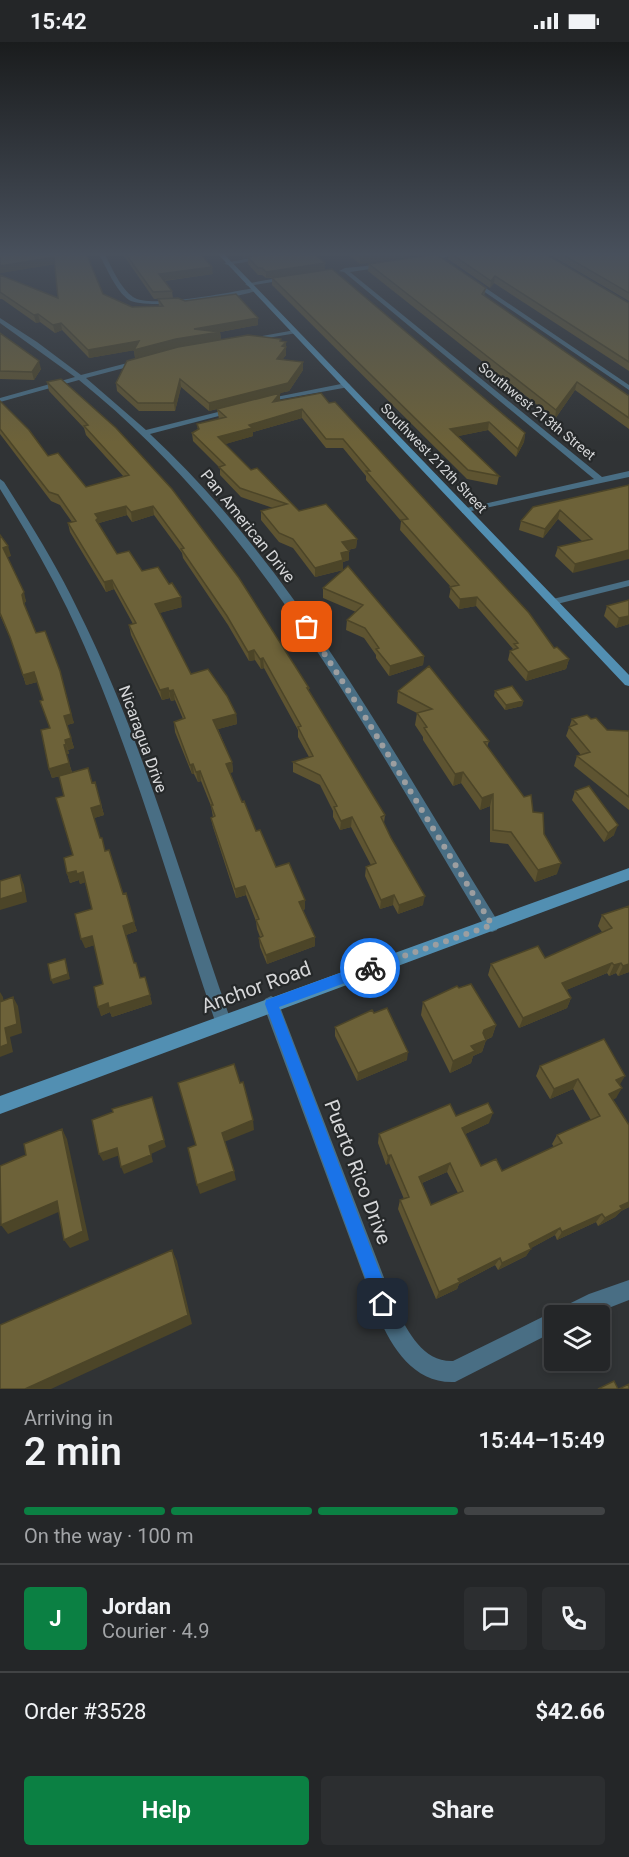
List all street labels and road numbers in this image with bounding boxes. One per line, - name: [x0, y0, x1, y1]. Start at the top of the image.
- street label: Southwest 213th Street: [475, 359, 599, 463]
- street label: Southwest 212th Street: [378, 400, 491, 516]
- street label: Pan American Drive: [197, 466, 299, 586]
- street label: Nicaragua Drive: [115, 683, 171, 795]
- street label: Anchor Road: [198, 956, 314, 1018]
- street label: Puerto Rico Drive: [319, 1096, 397, 1248]

